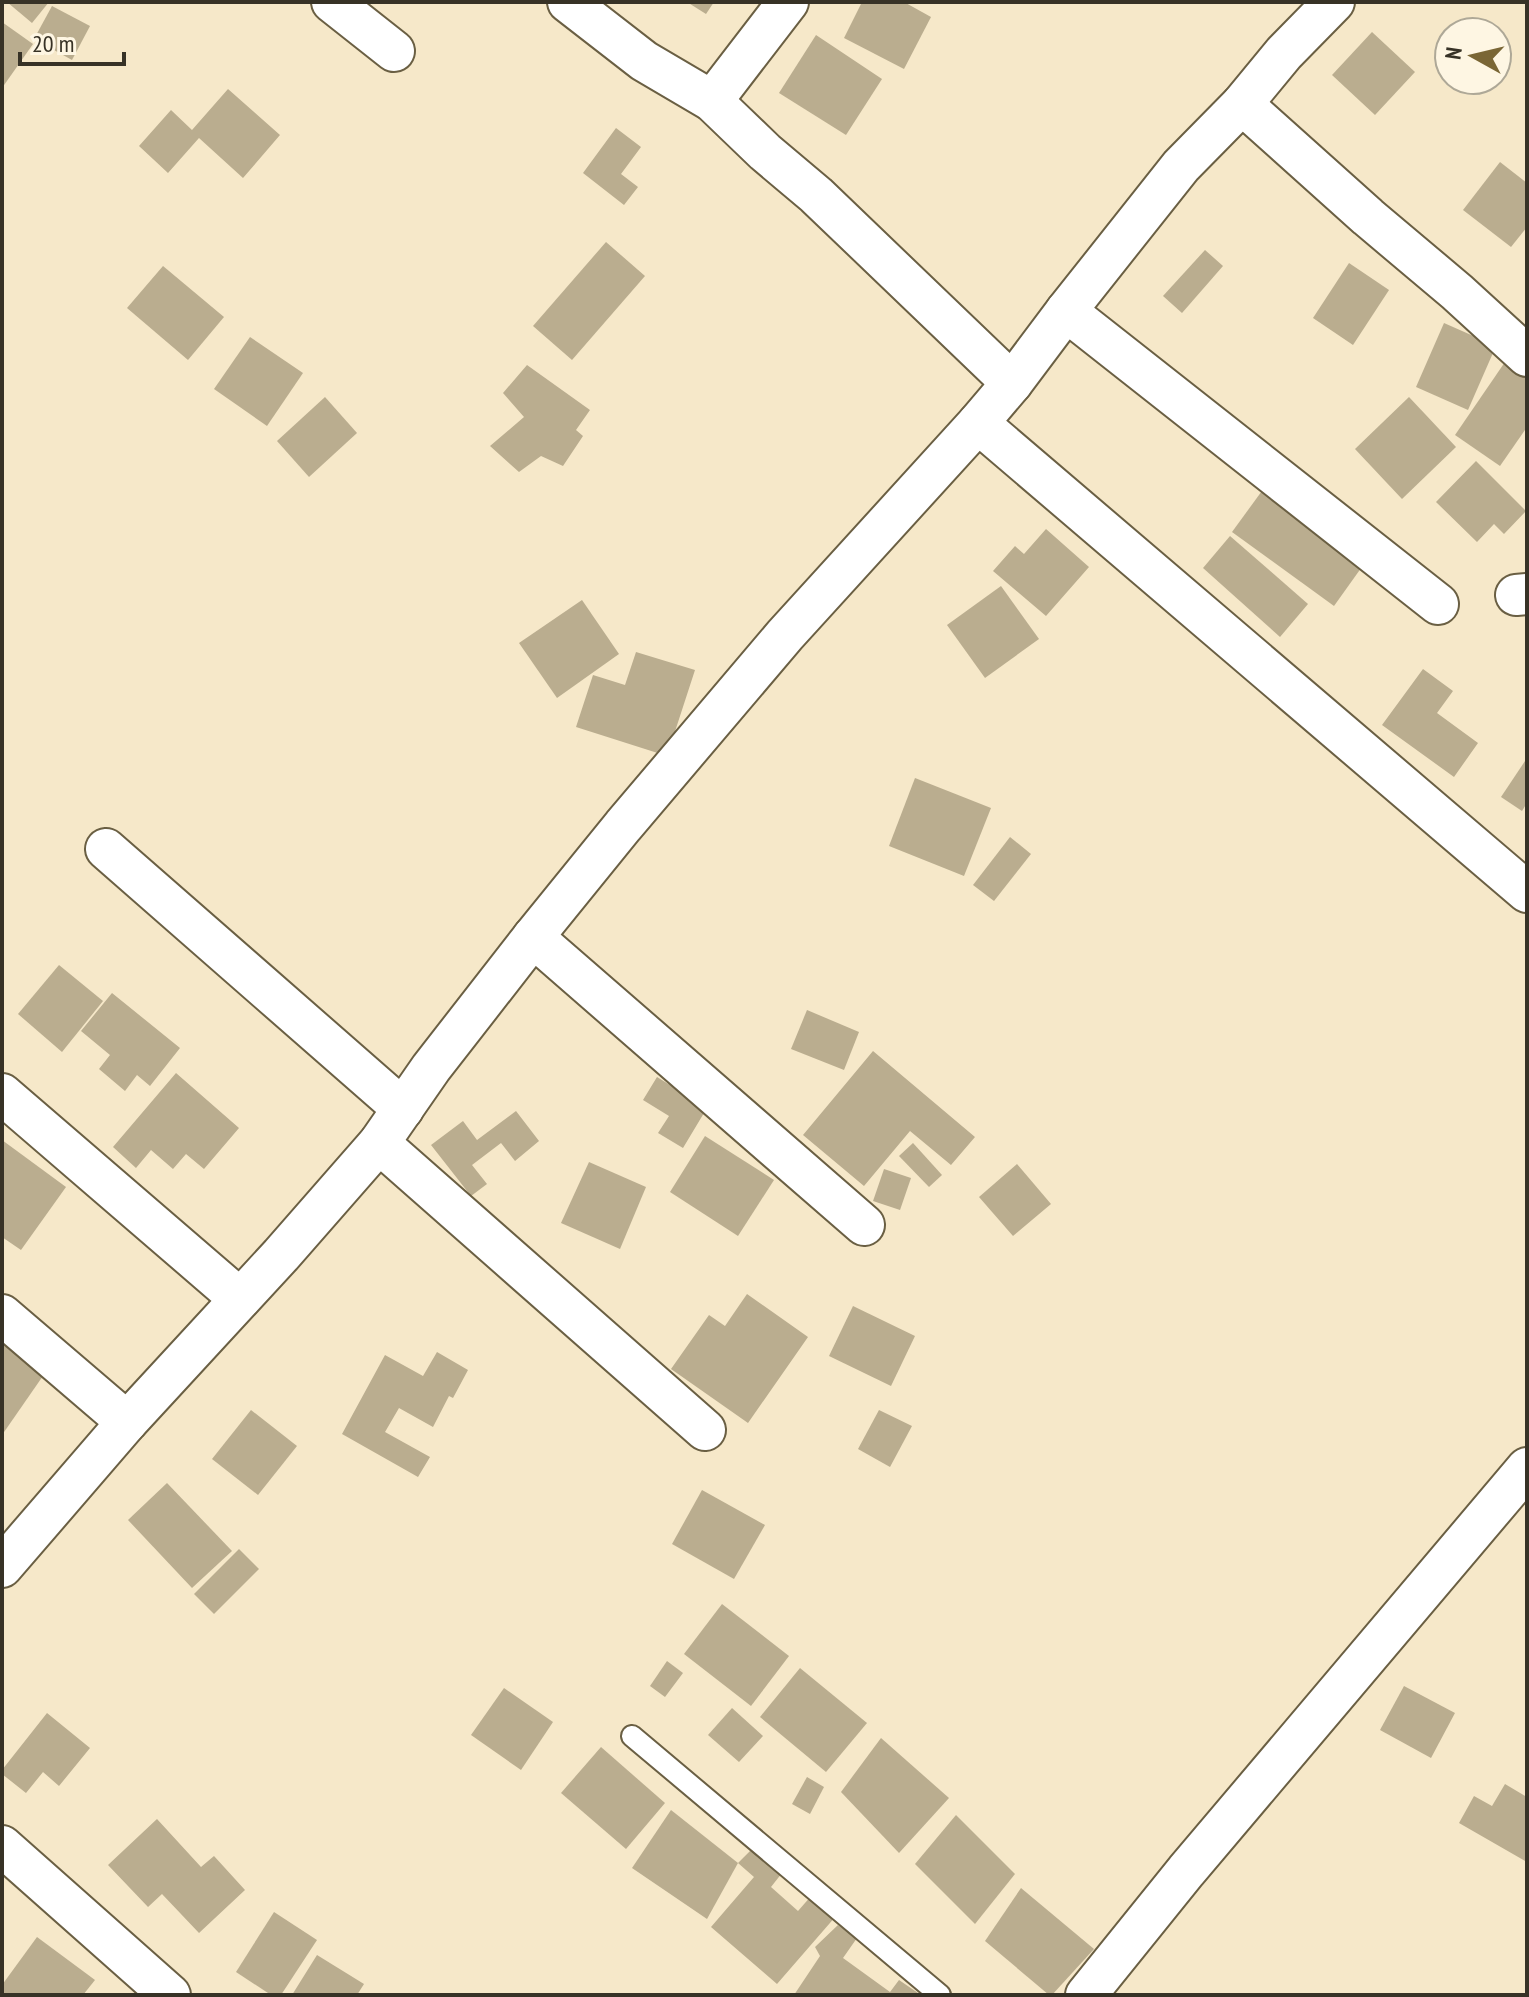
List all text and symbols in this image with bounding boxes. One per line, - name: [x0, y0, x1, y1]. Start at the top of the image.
- scale bar: [20, 16, 124, 66]
- north arrow: [1433, 16, 1513, 96]
- text: 20 m: [32, 28, 74, 59]
- text: N: [1439, 45, 1468, 61]

